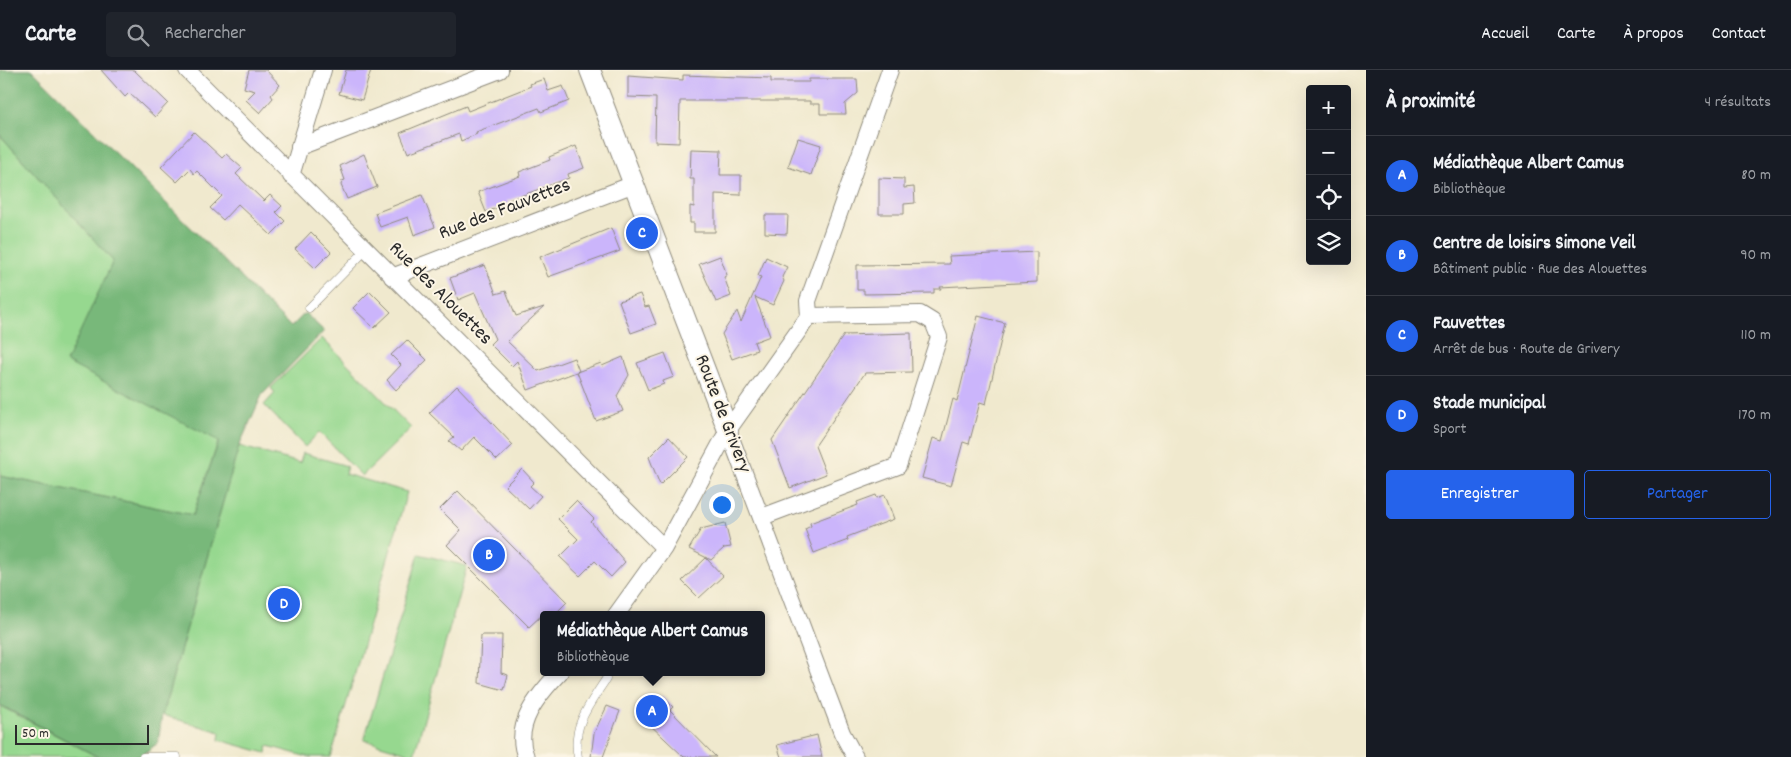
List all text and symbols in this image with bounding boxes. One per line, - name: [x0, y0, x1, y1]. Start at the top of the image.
- search box: [106, 12, 456, 57]
- text: Carte: [25, 18, 76, 52]
- icon: search: [124, 21, 152, 49]
- text: Rechercher: [164, 21, 246, 48]
- text: Accueil: [1481, 22, 1529, 47]
- text: Carte: [1557, 22, 1596, 47]
- text: À propos: [1624, 22, 1684, 47]
- text: Contact: [1712, 22, 1766, 47]
- map controls: [1306, 85, 1351, 265]
- button: +: [1306, 85, 1351, 130]
- text: À proximité: [1386, 88, 1475, 118]
- text: 4 résultats: [1704, 91, 1771, 114]
- button: −: [1306, 130, 1351, 175]
- text: Médiathèque Albert Camus: [1433, 151, 1624, 178]
- text: A: [1398, 164, 1406, 187]
- text: 80 m: [1741, 164, 1771, 187]
- street label: Rue des Fauvettes: [435, 172, 575, 248]
- button: locate: [1306, 175, 1351, 220]
- text: Bibliothèque: [1433, 178, 1505, 201]
- pin: C: [626, 214, 658, 252]
- button: layers: [1306, 220, 1351, 265]
- text: Centre de loisirs Simone Veil: [1433, 231, 1636, 258]
- street label: Rue des Alouettes: [382, 236, 498, 352]
- text: B: [1398, 244, 1406, 267]
- text: 90 m: [1740, 244, 1771, 267]
- text: Bâtiment public · Rue des Alouettes: [1433, 258, 1647, 281]
- text: Fauvettes: [1433, 311, 1505, 338]
- text: C: [1398, 324, 1406, 347]
- text: 110 m: [1741, 324, 1771, 347]
- text: Arrêt de bus · Route de Grivery: [1433, 338, 1620, 361]
- street label: Route de Grivery: [687, 351, 758, 478]
- text: Stade municipal: [1433, 391, 1546, 418]
- text: D: [1398, 404, 1406, 427]
- text: 170 m: [1738, 404, 1771, 427]
- text: Sport: [1433, 418, 1466, 441]
- button: Enregistrer: [1386, 470, 1574, 519]
- button: Partager: [1584, 470, 1771, 519]
- your location: [709, 492, 735, 518]
- pin: B: [473, 536, 505, 574]
- pin: D: [268, 585, 300, 623]
- popup: [540, 611, 765, 676]
- text: Médiathèque Albert Camus: [557, 619, 748, 646]
- text: Bibliothèque: [557, 646, 629, 669]
- pin: A: [636, 692, 668, 730]
- scale bar: [15, 722, 149, 745]
- text: 50 m: [22, 724, 49, 744]

